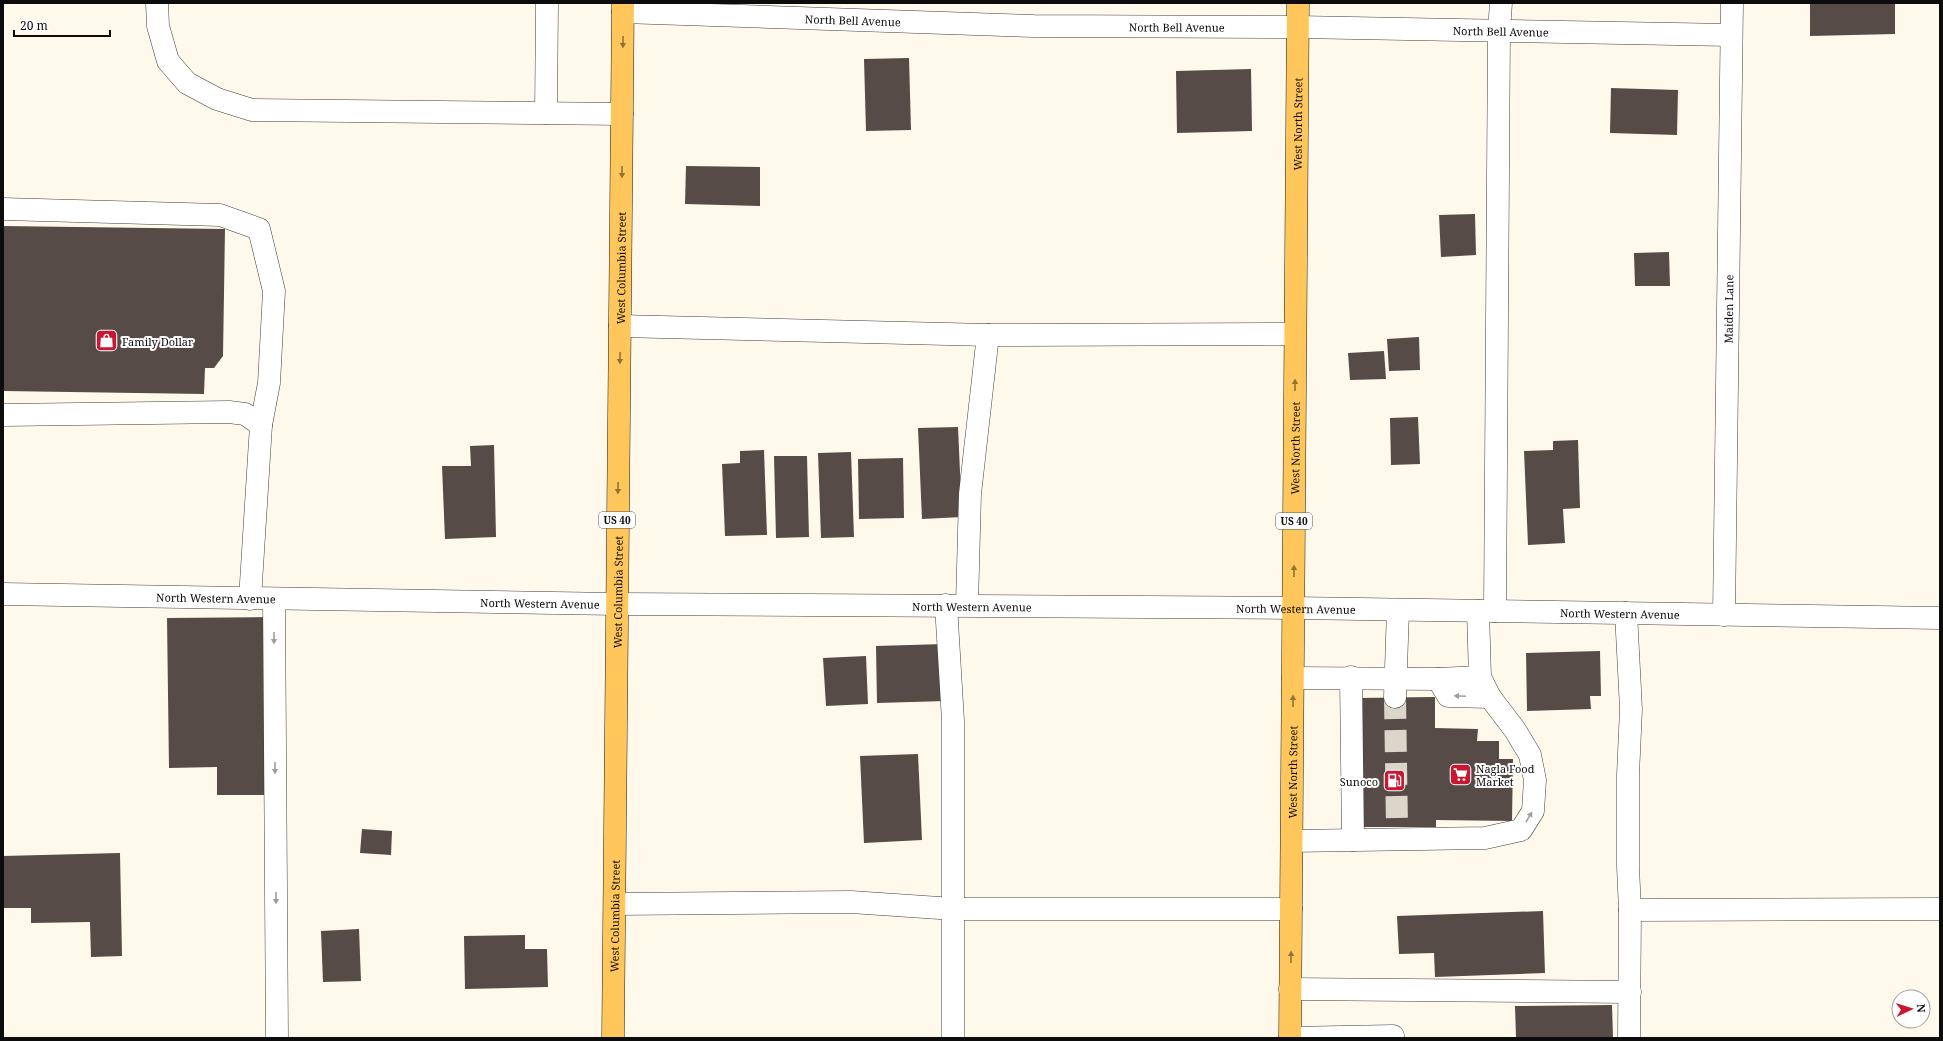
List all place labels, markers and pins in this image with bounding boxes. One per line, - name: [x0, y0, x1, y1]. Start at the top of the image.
- shop icon: Family Dollar: [93, 328, 119, 354]
- place label: Family Dollar: [122, 334, 194, 349]
- supermarket icon: Nagla Food Market: [1447, 761, 1473, 787]
- place label: Nagla Food Market: [1476, 761, 1535, 789]
- fuel station icon: Sunoco: [1381, 768, 1407, 794]
- place label: Sunoco: [1340, 774, 1378, 789]

